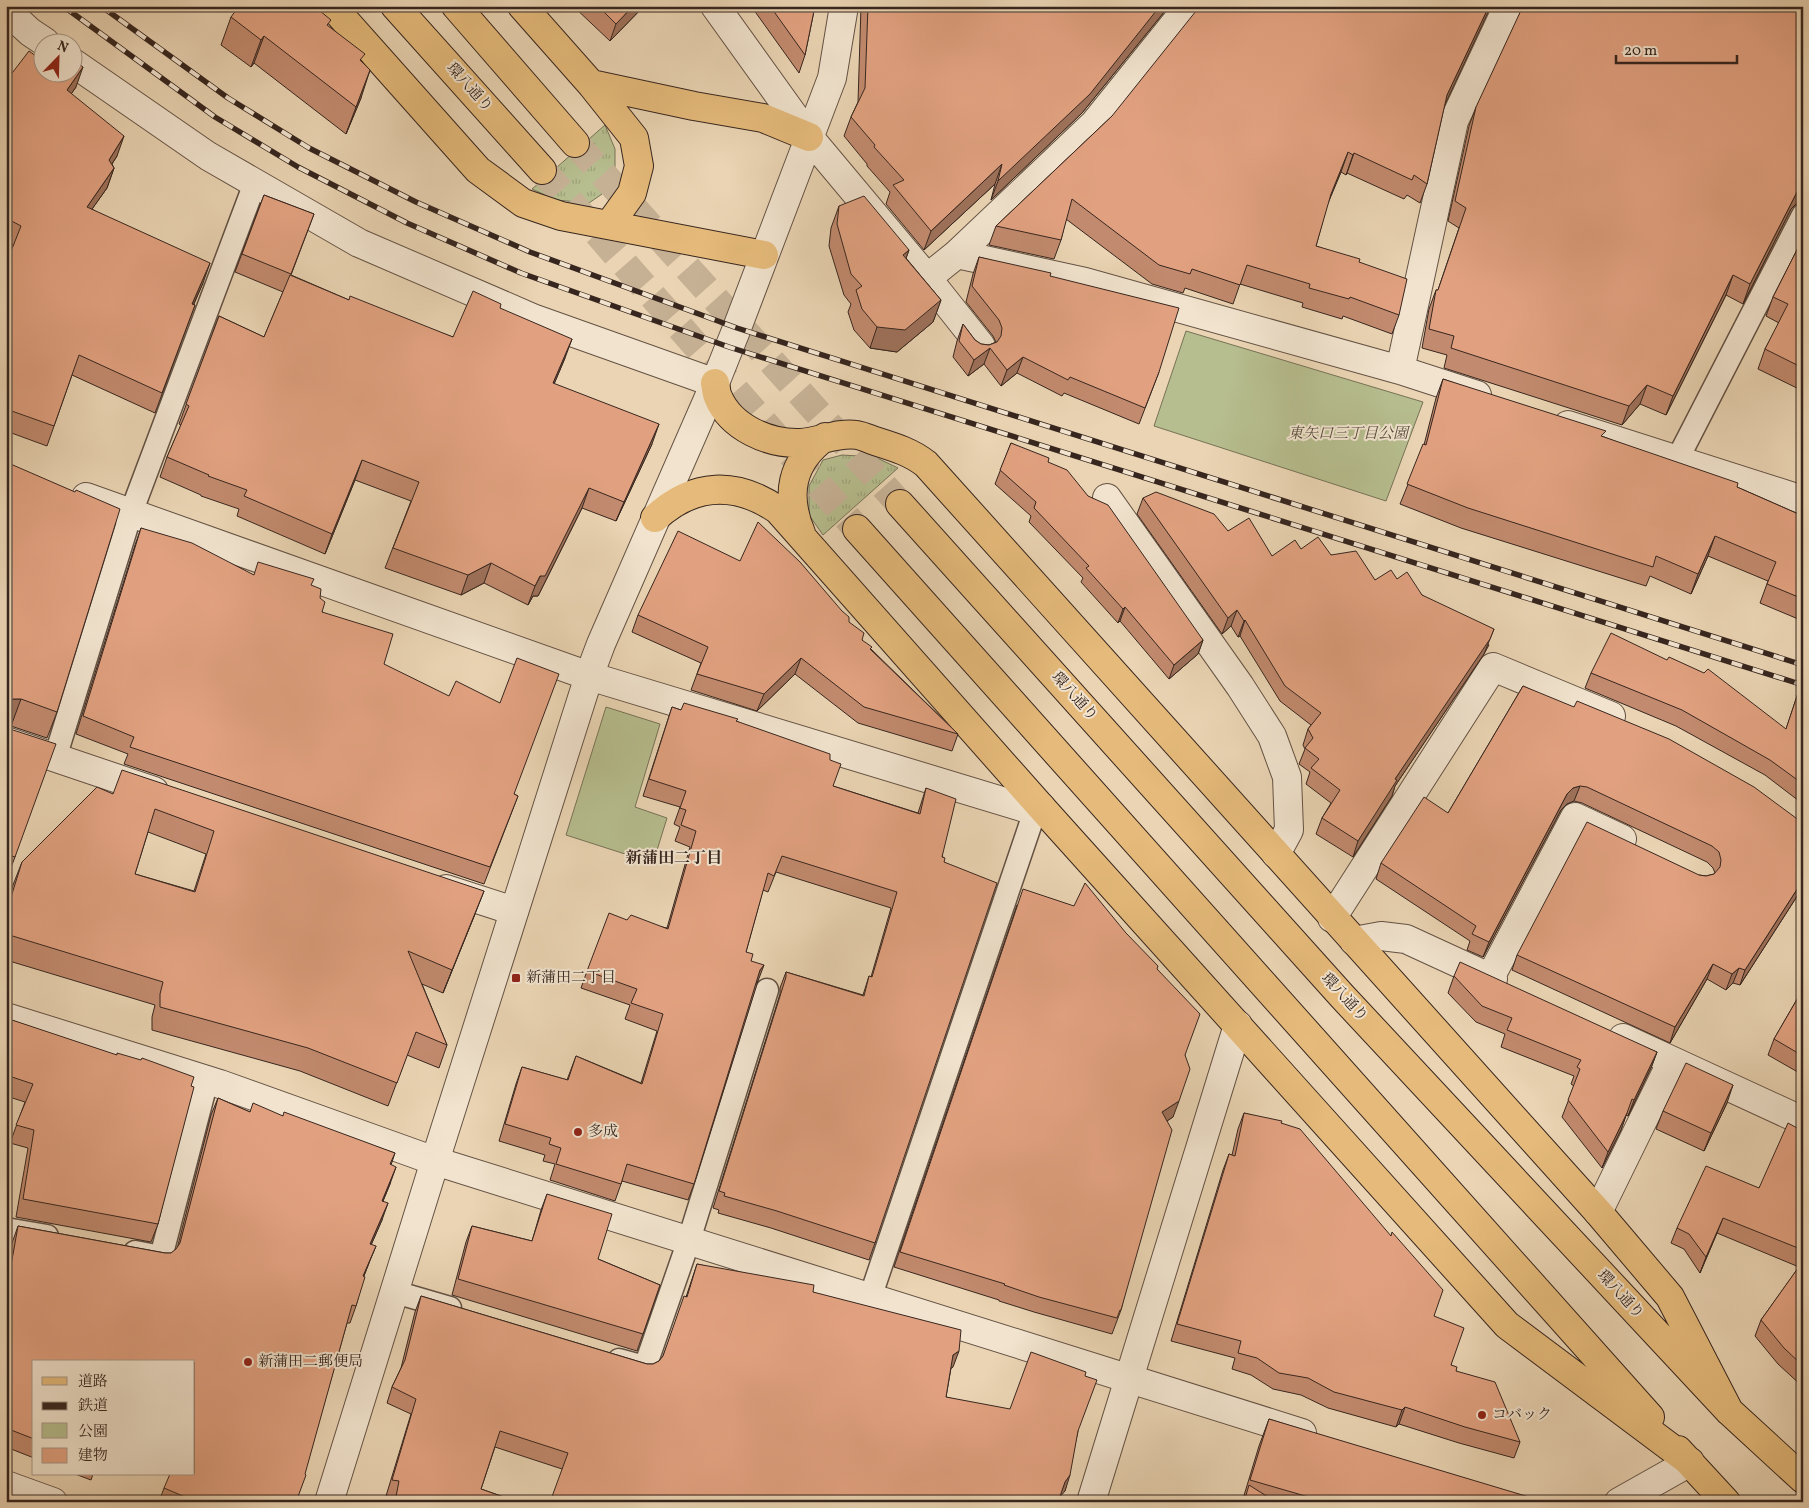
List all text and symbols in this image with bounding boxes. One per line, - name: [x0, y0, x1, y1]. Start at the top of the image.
- north arrow: [32, 32, 82, 82]
- scale bar: [1616, 32, 1738, 64]
- text: N: [54, 37, 71, 58]
- text: 20 m: [1624, 41, 1657, 62]
- street label: 環八通り: [441, 59, 497, 117]
- park label: 東矢口三丁目公園: [1288, 424, 1411, 445]
- street label: 環八通り: [1046, 668, 1102, 726]
- district label: 新蒲田二丁目: [625, 848, 722, 870]
- place label: 新蒲田二丁目: [526, 968, 616, 989]
- street label: 環八通り: [1316, 969, 1372, 1027]
- marker: 新蒲田二丁目: [510, 972, 522, 984]
- place label: 多成: [588, 1122, 618, 1143]
- marker: 多成: [572, 1126, 584, 1138]
- street label: 環八通り: [1592, 1266, 1648, 1324]
- place label: 新蒲田二郵便局: [258, 1352, 363, 1373]
- marker: 新蒲田二郵便局: [242, 1356, 254, 1368]
- legend: [32, 1360, 195, 1476]
- text: 道路: [78, 1372, 108, 1393]
- text: 鉄道: [78, 1396, 108, 1417]
- place label: コバック: [1492, 1405, 1552, 1426]
- marker: コバック: [1476, 1409, 1488, 1421]
- text: 公園: [78, 1422, 108, 1443]
- text: 建物: [78, 1446, 108, 1467]

